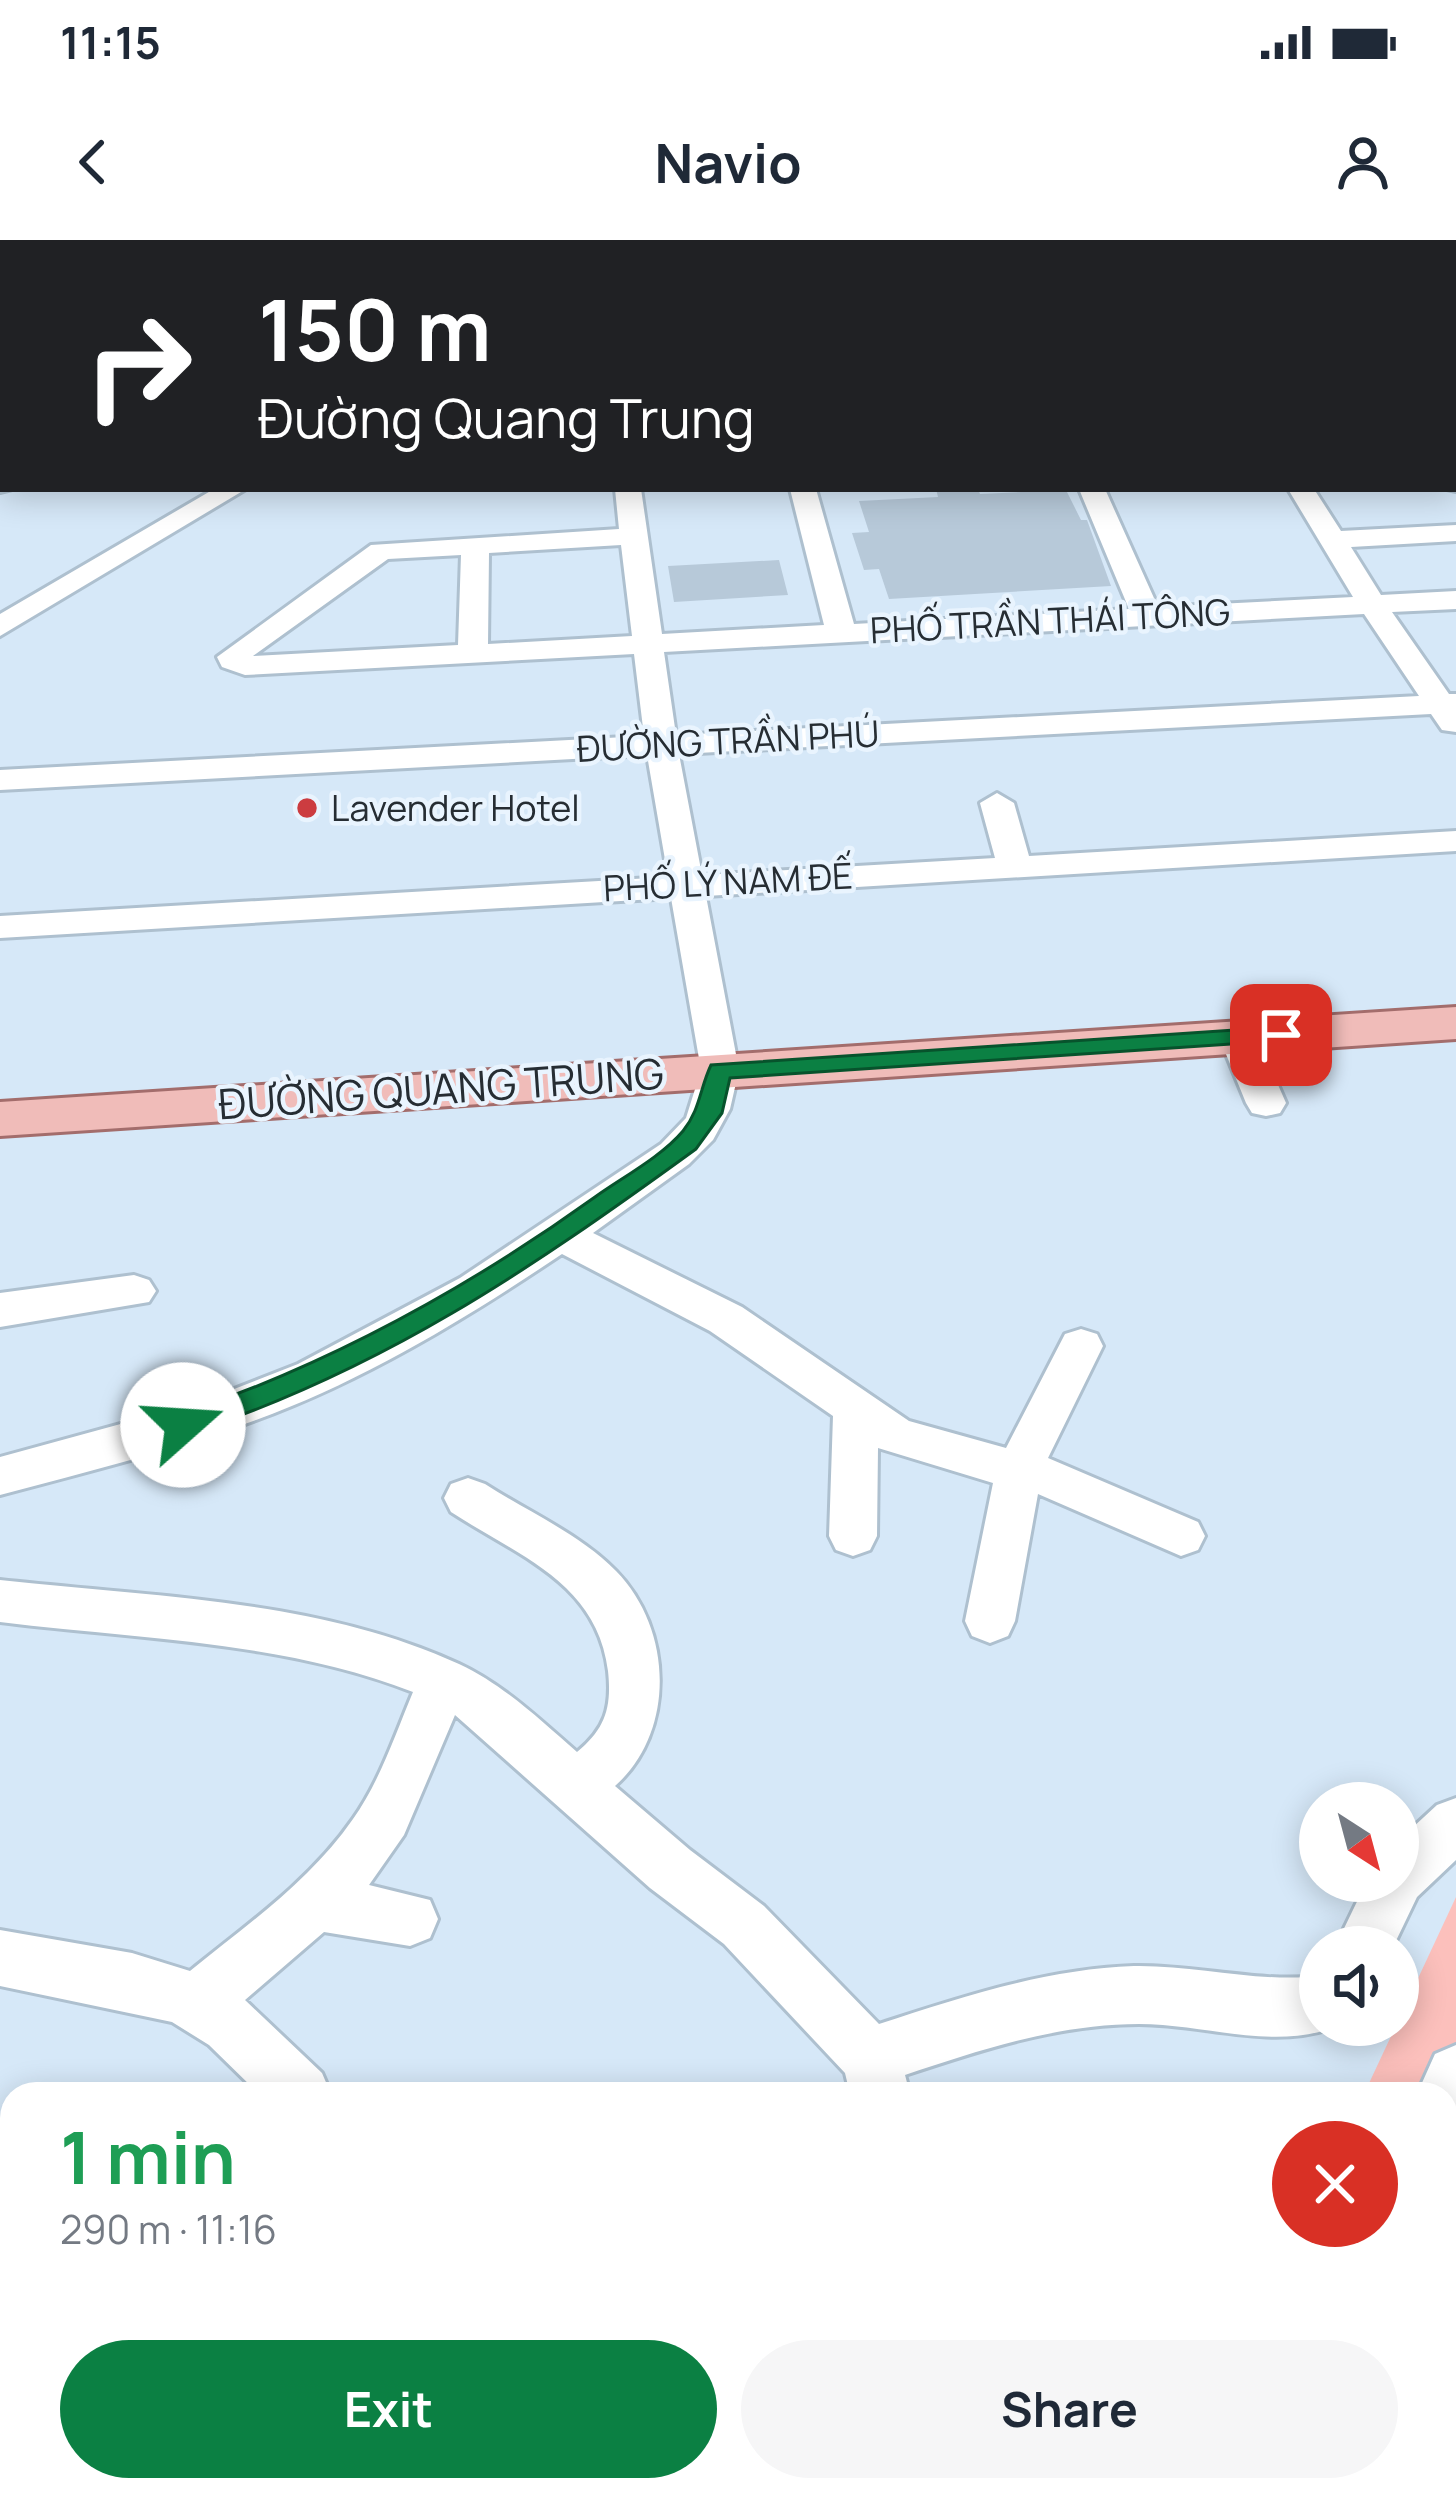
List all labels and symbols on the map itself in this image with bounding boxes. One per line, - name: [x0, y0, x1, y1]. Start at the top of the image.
- street label: PHỐ TRẦN THÁI TÔNG: [869, 586, 1231, 654]
- street label: ĐƯỜNG TRẦN PHÚ: [575, 707, 881, 773]
- place label: Lavender Hotel: [331, 783, 580, 832]
- marker: Lavender Hotel: [294, 795, 320, 821]
- street label: PHỐ LÝ NAM ĐẾ: [602, 850, 854, 912]
- pin: [1230, 984, 1332, 1086]
- street label: ĐƯỜNG QUANG TRUNG: [216, 1044, 665, 1132]
- position arrow: [120, 1362, 246, 1488]
- north arrow: [1299, 1782, 1419, 1902]

